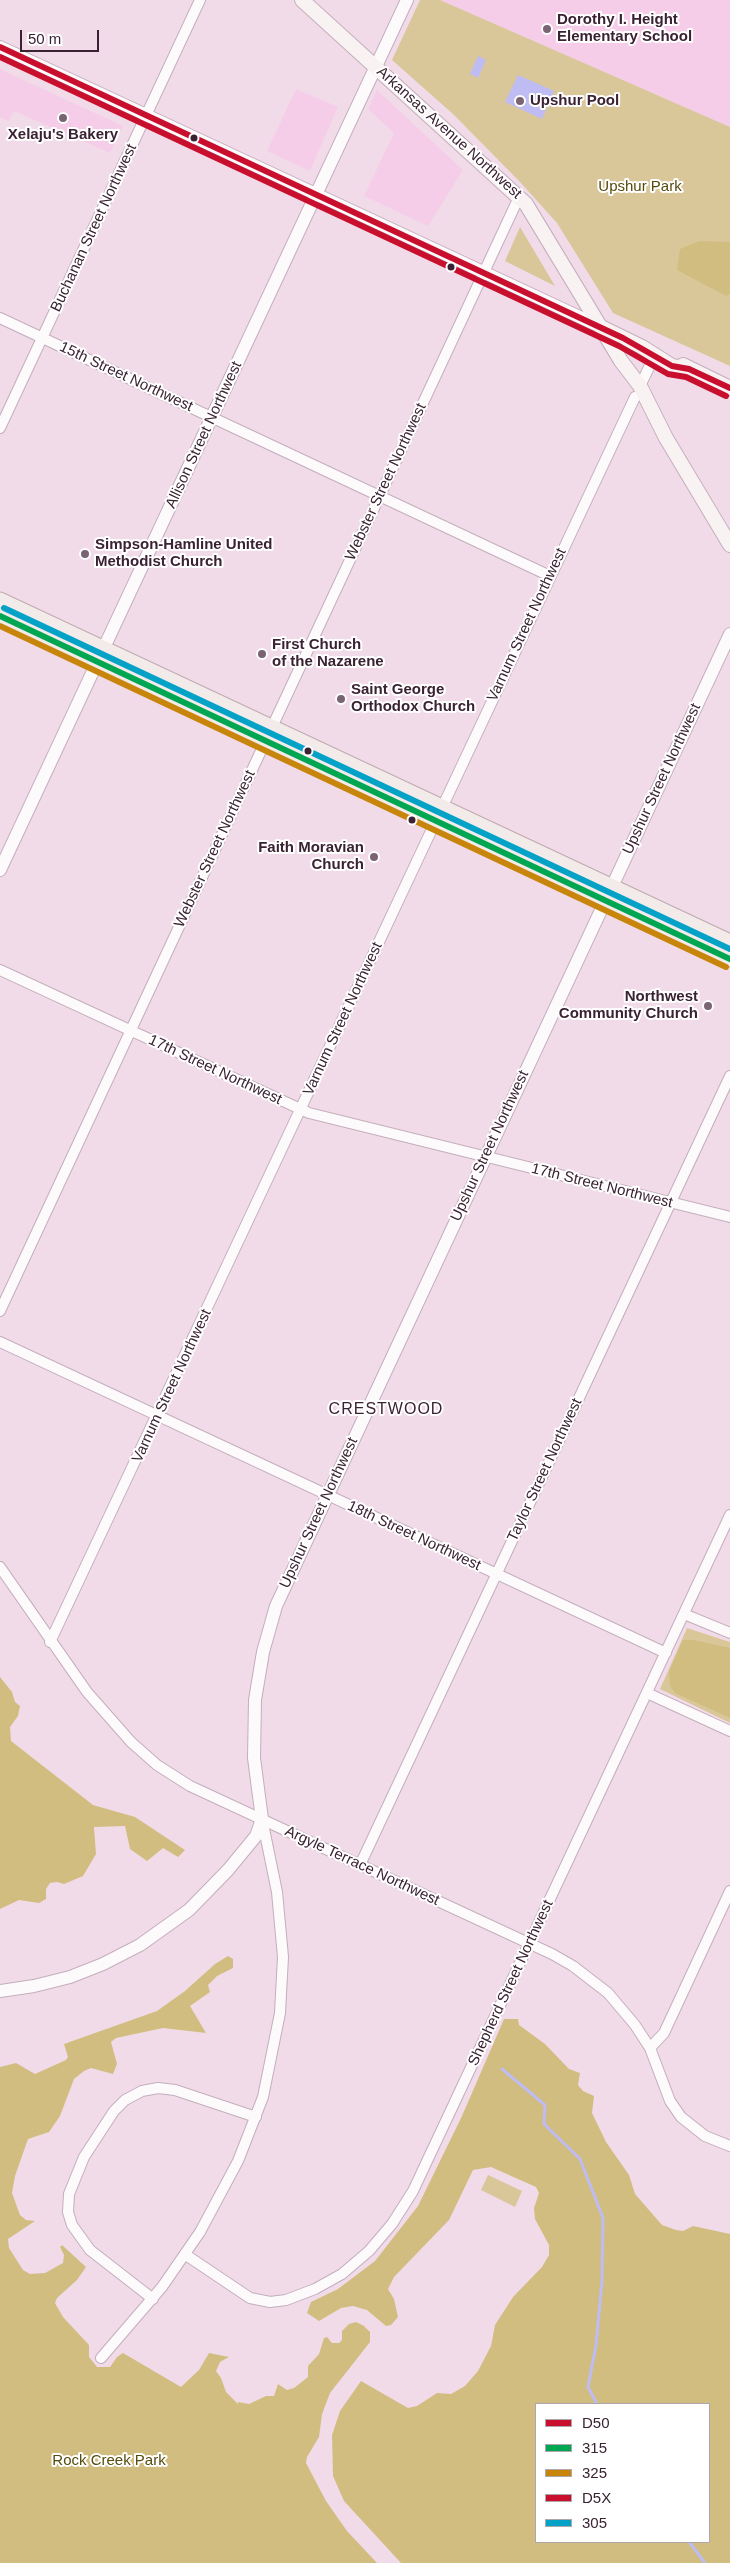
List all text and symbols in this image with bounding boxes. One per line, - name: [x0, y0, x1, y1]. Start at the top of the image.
- place label: Dorothy I. Height Elementary School: [557, 11, 692, 46]
- scale bar: [22, 20, 101, 52]
- marker: Dorothy I. Height Elementary School: [541, 23, 553, 35]
- text: 50 m: [28, 30, 61, 47]
- street label: Arkansas Avenue Northwest: [373, 63, 525, 203]
- place label: Upshur Pool: [530, 92, 619, 110]
- marker: Upshur Pool: [514, 95, 526, 107]
- marker: Xelaju's Bakery: [57, 112, 69, 124]
- place label: Xelaju's Bakery: [8, 126, 118, 144]
- unlabelled marker: [189, 133, 199, 143]
- street label: Buchanan Street Northwest: [47, 141, 141, 315]
- park label: Upshur Park: [598, 178, 682, 196]
- unlabelled marker: [446, 262, 456, 272]
- street label: 15th Street Northwest: [56, 338, 196, 416]
- street label: Allison Street Northwest: [162, 359, 246, 511]
- street label: Webster Street Northwest: [342, 401, 430, 563]
- place label: Simpson-Hamline United Methodist Church: [95, 536, 273, 571]
- street label: Varnum Street Northwest: [483, 545, 571, 705]
- marker: Simpson-Hamline United Methodist Church: [79, 548, 91, 560]
- place label: First Church of the Nazarene: [272, 636, 384, 671]
- marker: First Church of the Nazarene: [256, 648, 268, 660]
- place label: Saint George Orthodox Church: [351, 681, 475, 716]
- marker: Saint George Orthodox Church: [335, 693, 347, 705]
- street label: Upshur Street Northwest: [619, 701, 705, 857]
- unlabelled marker: [303, 746, 313, 756]
- street label: Webster Street Northwest: [171, 768, 259, 930]
- unlabelled marker: [407, 815, 417, 825]
- place label: Faith Moravian Church: [258, 839, 364, 874]
- marker: Faith Moravian Church: [368, 851, 380, 863]
- street label: Varnum Street Northwest: [299, 939, 387, 1099]
- place label: Northwest Community Church: [559, 988, 698, 1023]
- marker: Northwest Community Church: [702, 1000, 714, 1012]
- street label: 17th Street Northwest: [145, 1031, 285, 1109]
- street label: Upshur Street Northwest: [447, 1068, 533, 1224]
- street label: 17th Street Northwest: [529, 1160, 675, 1212]
- street label: Varnum Street Northwest: [128, 1306, 216, 1466]
- street label: Taylor Street Northwest: [504, 1396, 586, 1544]
- district label: CRESTWOOD: [327, 1400, 445, 1420]
- street label: Upshur Street Northwest: [276, 1435, 362, 1591]
- street label: 18th Street Northwest: [344, 1497, 484, 1575]
- street label: Argyle Terrace Northwest: [282, 1822, 442, 1910]
- street label: Shepherd Street Northwest: [465, 1897, 557, 2069]
- legend: [535, 2403, 710, 2543]
- text: D50: [582, 2414, 610, 2431]
- text: 315: [582, 2439, 607, 2456]
- park label: Rock Creek Park: [52, 2452, 166, 2470]
- text: 325: [582, 2464, 607, 2481]
- text: D5X: [582, 2489, 611, 2506]
- text: 305: [582, 2514, 607, 2531]

